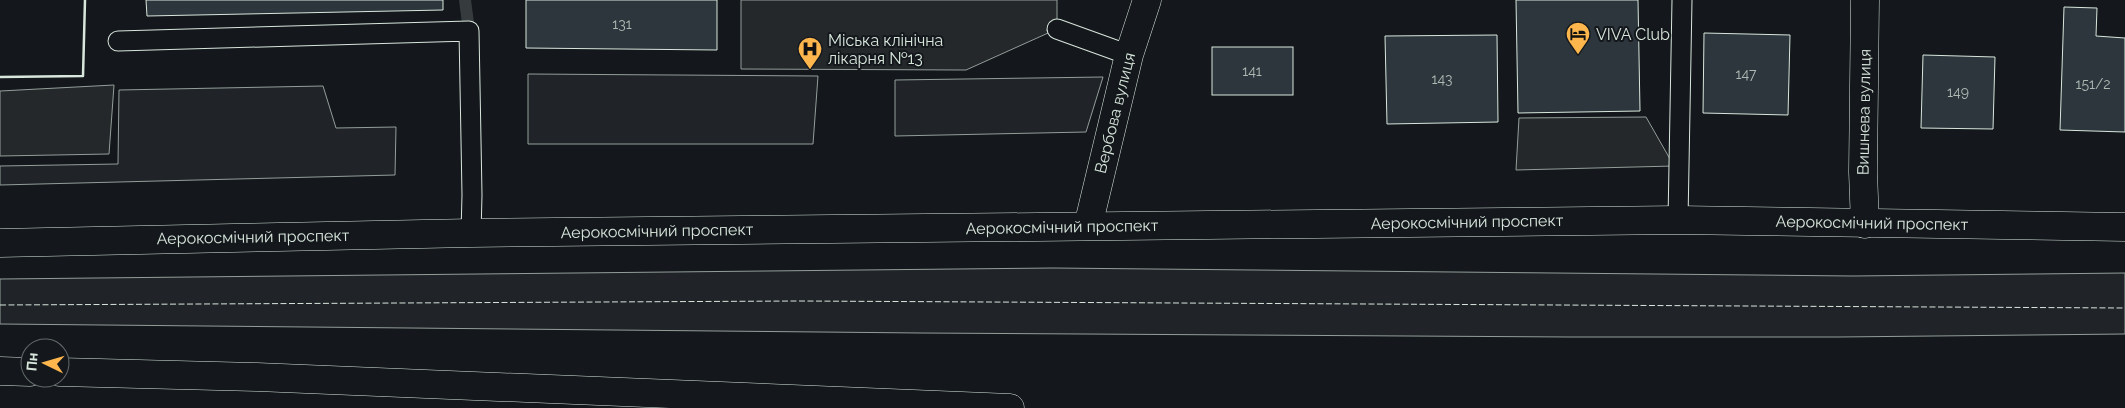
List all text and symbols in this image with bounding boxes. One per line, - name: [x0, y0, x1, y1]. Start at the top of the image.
- house number: 131: [612, 16, 632, 32]
- hotel icon: VIVA Club: [1565, 21, 1591, 55]
- place label: VIVA Club: [1596, 25, 1670, 44]
- place label: Міська клінічна лікарня №13: [828, 31, 943, 68]
- hospital icon: Міська клінічна лікарня №13: [797, 36, 823, 70]
- street label: Вишнева вулиця: [1853, 49, 1875, 175]
- street label: Вербова вулиця: [1091, 51, 1139, 175]
- house number: 141: [1242, 63, 1262, 79]
- house number: 147: [1735, 66, 1757, 82]
- house number: 143: [1431, 71, 1453, 87]
- house number: 151/2: [2075, 76, 2111, 92]
- house number: 149: [1947, 84, 1969, 100]
- street label: Аерокосмічний проспект: [1371, 211, 1564, 233]
- street label: Аерокосмічний проспект: [1776, 212, 1969, 234]
- street label: Аерокосмічний проспект: [966, 216, 1159, 238]
- street label: Аерокосмічний проспект: [561, 220, 754, 242]
- street label: Аерокосмічний проспект: [157, 226, 350, 248]
- north arrow: [20, 338, 70, 388]
- text: Пн: [23, 352, 41, 372]

